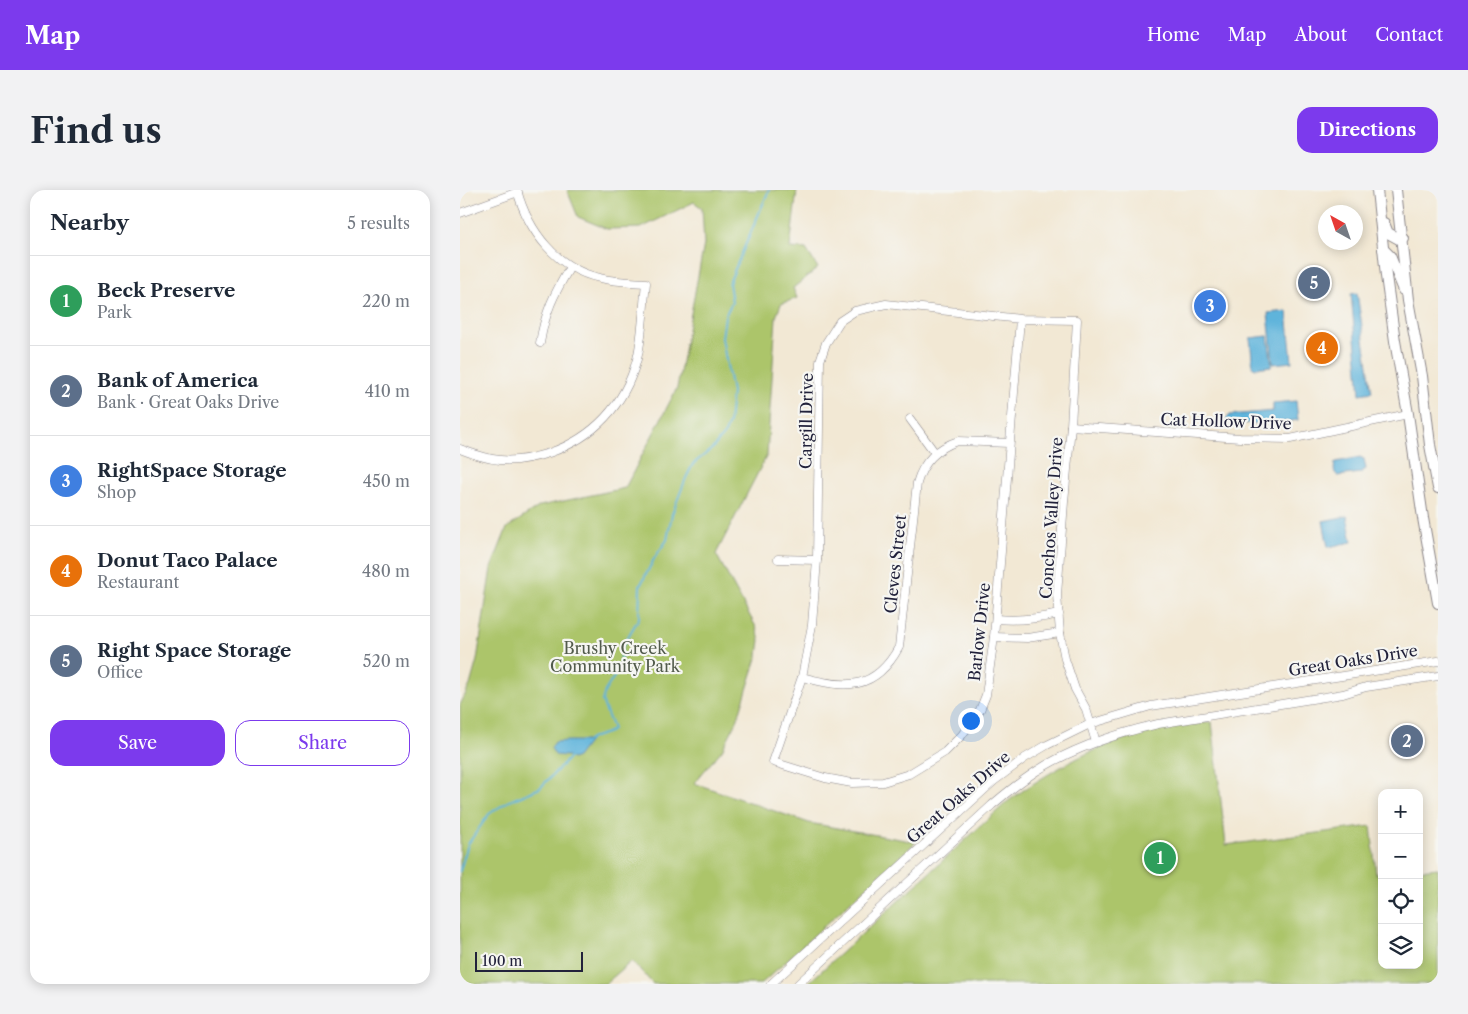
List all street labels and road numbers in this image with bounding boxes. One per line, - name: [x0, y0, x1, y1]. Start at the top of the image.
- street label: Cargill Drive: [795, 373, 817, 469]
- street label: Cat Hollow Drive: [1160, 409, 1292, 433]
- street label: Conchos Valley Drive: [1035, 437, 1067, 599]
- street label: Cleves Street: [880, 513, 910, 615]
- street label: Barlow Drive: [964, 582, 994, 682]
- street label: Great Oaks Drive: [1287, 640, 1419, 680]
- street label: Great Oaks Drive: [902, 747, 1014, 847]

